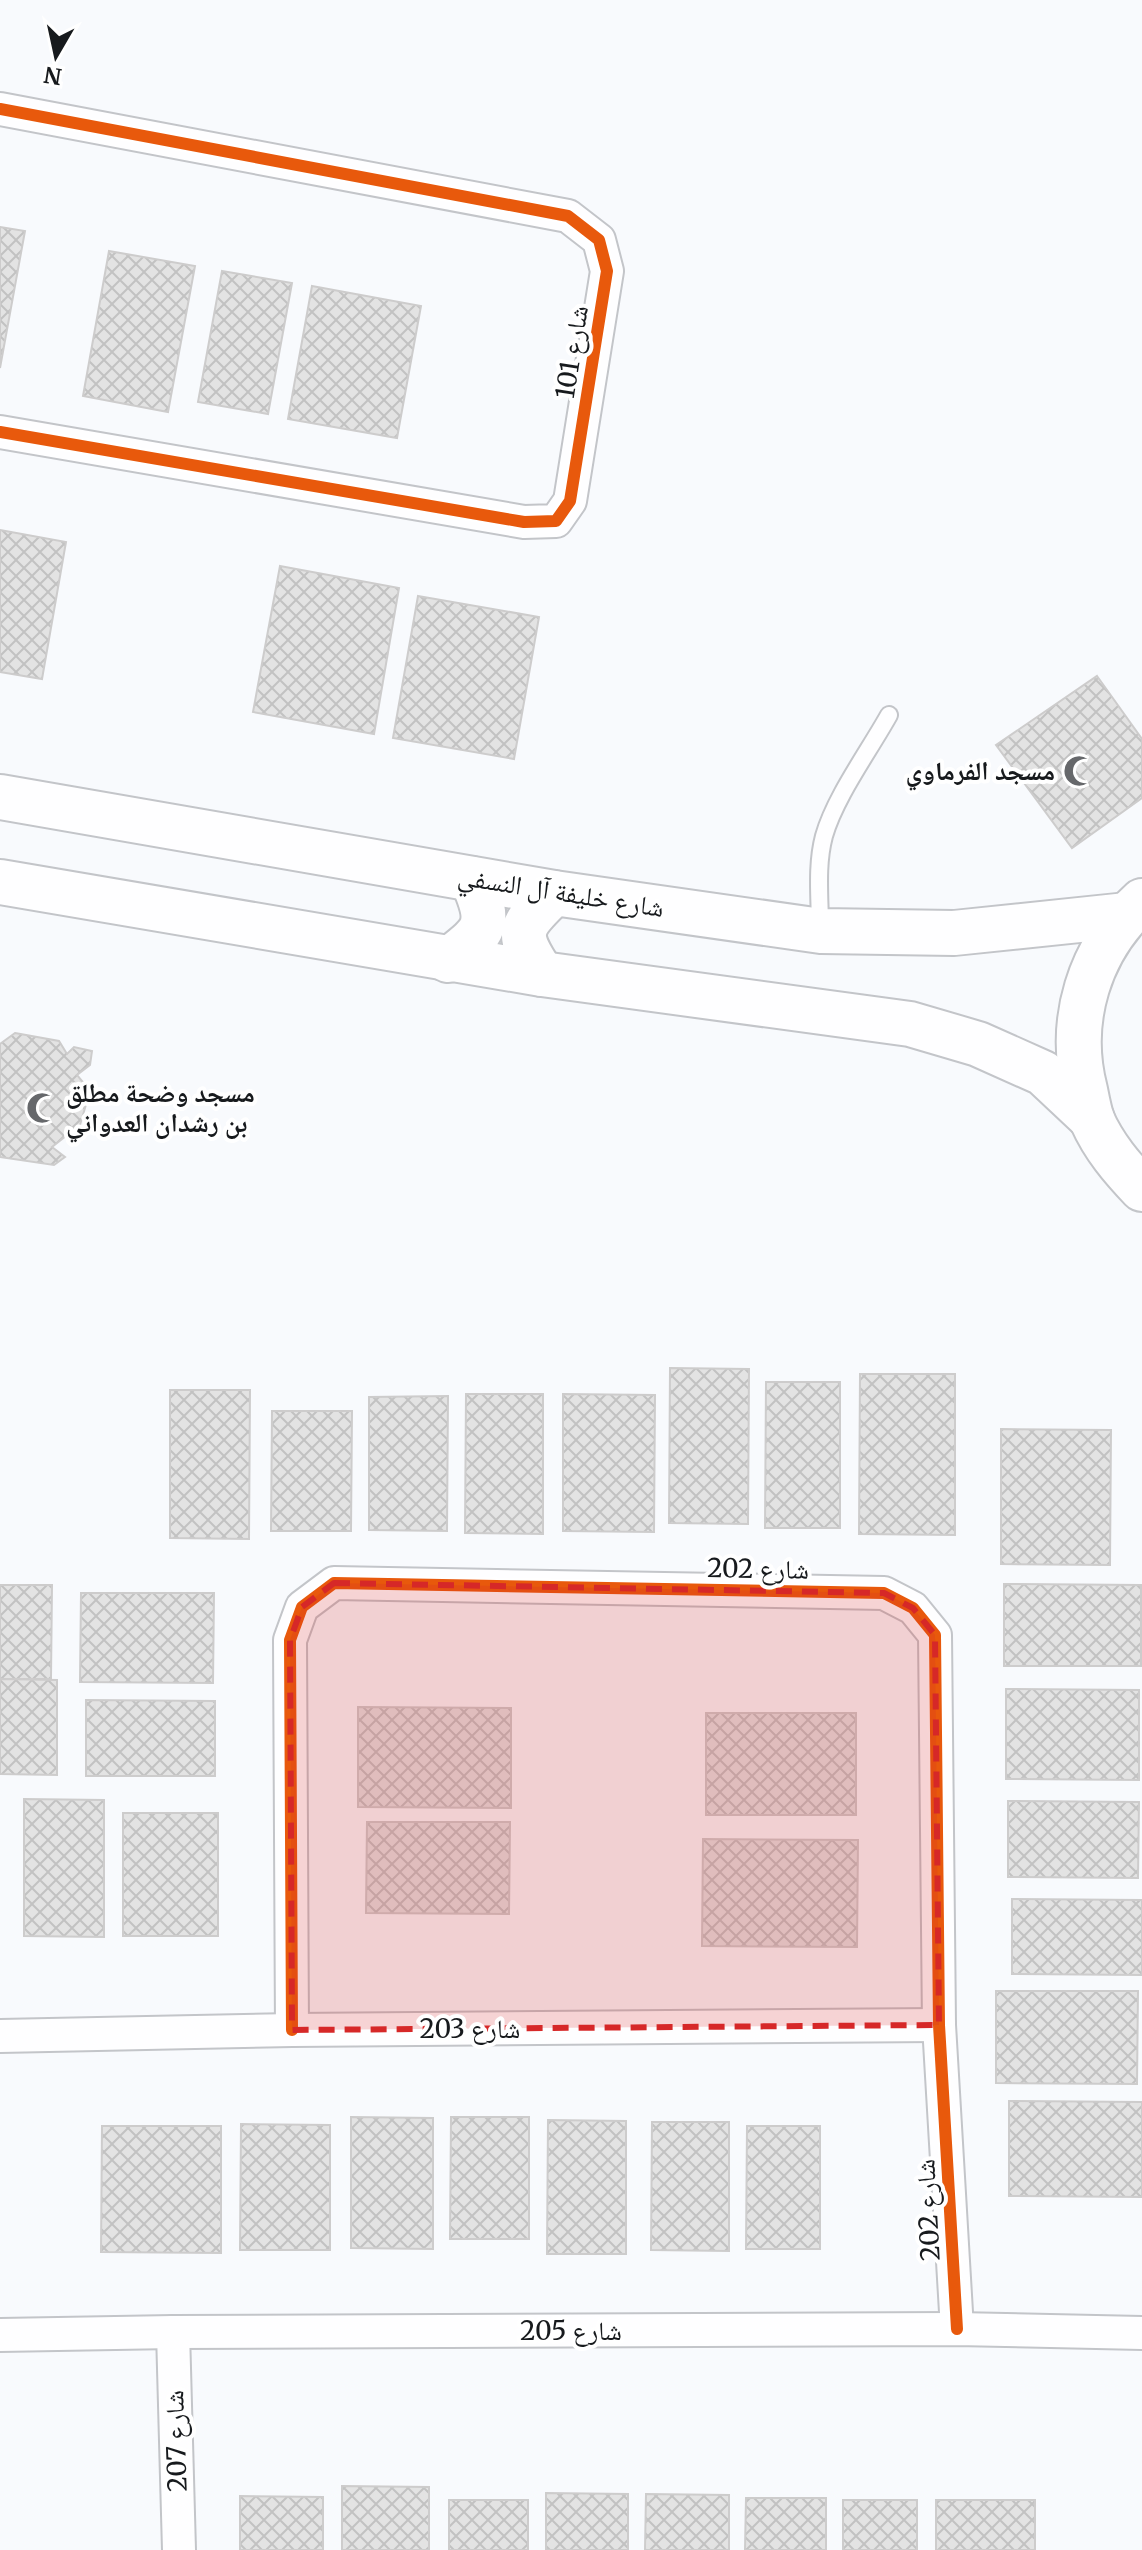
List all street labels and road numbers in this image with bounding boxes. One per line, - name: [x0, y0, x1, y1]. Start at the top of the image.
- street label: شارع 101: [548, 303, 595, 401]
- street label: شارع خليفة آل النسفي: [455, 859, 666, 929]
- street label: شارع 202: [707, 1551, 809, 1586]
- street label: شارع 203: [420, 2012, 520, 2045]
- street label: شارع 202: [908, 2158, 947, 2262]
- street label: شارع 205: [520, 2314, 622, 2347]
- street label: شارع 207: [157, 2390, 194, 2492]

